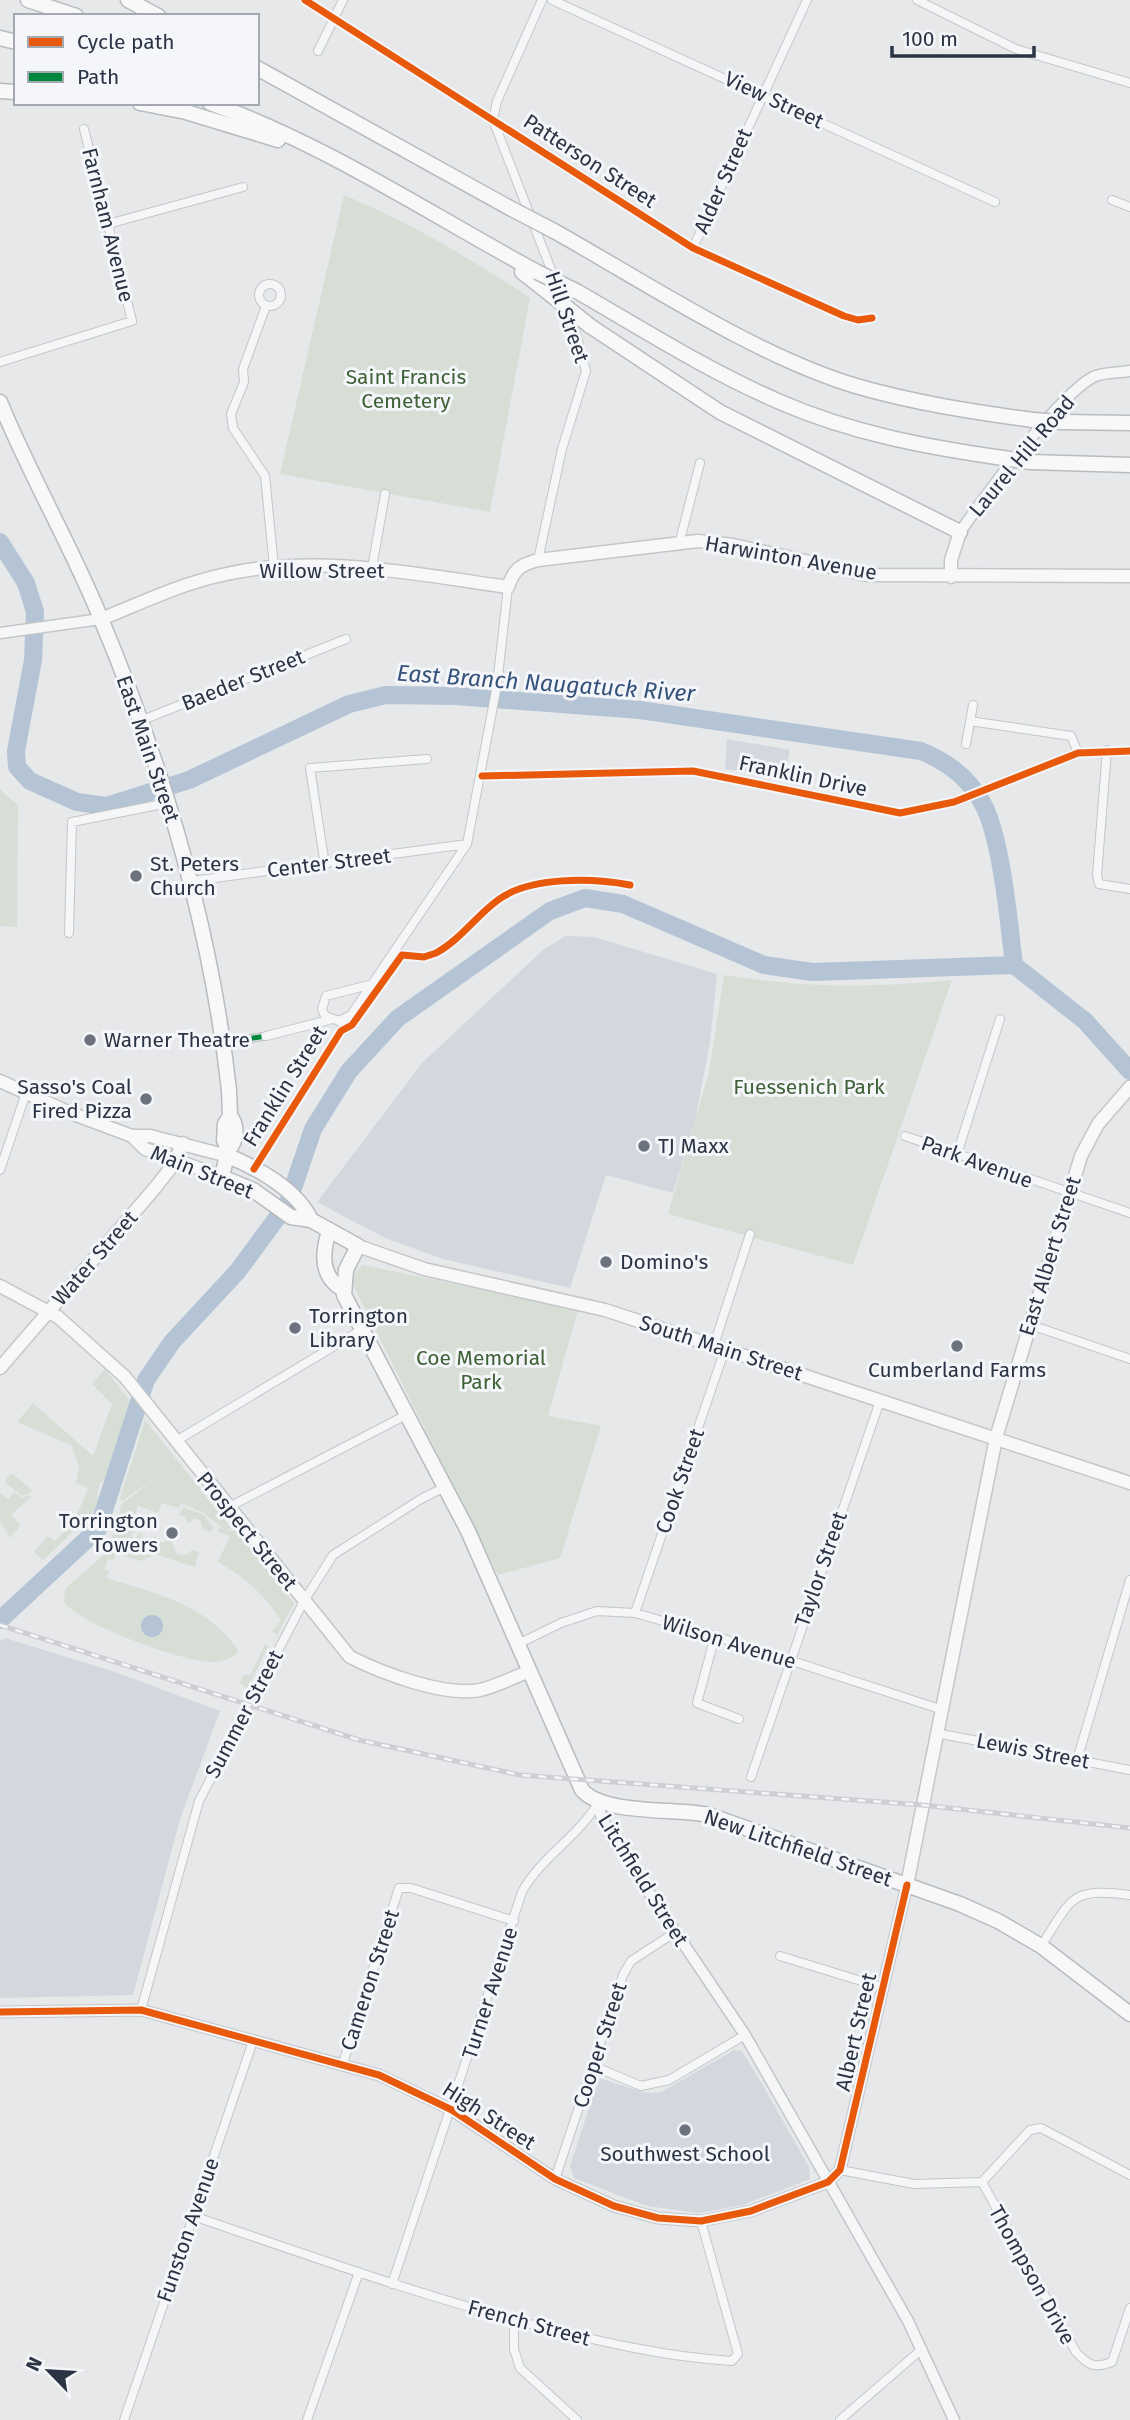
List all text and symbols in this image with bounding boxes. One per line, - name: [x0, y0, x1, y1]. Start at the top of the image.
- legend: [14, 14, 259, 105]
- scale bar: [892, 14, 1034, 58]
- text: 100 m: [902, 26, 958, 52]
- text: Cycle path: [77, 29, 175, 55]
- text: Path: [77, 64, 119, 90]
- street label: View Street: [720, 66, 828, 134]
- street label: Patterson Street: [519, 108, 662, 214]
- street label: Alder Street: [688, 124, 758, 238]
- street label: Farnham Avenue: [76, 145, 140, 305]
- street label: Hill Street: [539, 268, 595, 367]
- park label: Saint Francis Cemetery: [346, 364, 467, 414]
- street label: Laurel Hill Road: [963, 390, 1081, 522]
- street label: Harwinton Avenue: [703, 530, 879, 586]
- street label: Willow Street: [259, 558, 385, 584]
- street label: Baeder Street: [178, 643, 309, 716]
- water label: East Branch Naugatuck River: [396, 659, 697, 707]
- street label: East Main Street: [111, 672, 185, 826]
- street label: Franklin Drive: [736, 750, 870, 802]
- street label: Center Street: [266, 842, 393, 883]
- place label: St. Peters Church: [150, 851, 239, 901]
- marker: St. Peters Church: [128, 868, 144, 884]
- street label: Franklin Street: [237, 1020, 333, 1152]
- place label: Warner Theatre: [104, 1027, 250, 1053]
- marker: Warner Theatre: [82, 1032, 98, 1048]
- place label: Sasso's Coal Fired Pizza: [17, 1074, 132, 1124]
- park label: Fuessenich Park: [733, 1074, 885, 1100]
- marker: Sasso's Coal Fired Pizza: [138, 1091, 154, 1107]
- street label: Park Avenue: [918, 1130, 1036, 1194]
- place label: TJ Maxx: [658, 1133, 729, 1159]
- marker: TJ Maxx: [636, 1138, 652, 1154]
- street label: Main Street: [147, 1140, 258, 1205]
- street label: East Albert Street: [1013, 1173, 1087, 1339]
- street label: Water Street: [47, 1205, 144, 1311]
- place label: Domino's: [620, 1249, 708, 1275]
- marker: Domino's: [598, 1254, 614, 1270]
- place label: Torrington Library: [309, 1303, 408, 1353]
- street label: South Main Street: [636, 1309, 806, 1387]
- marker: Torrington Library: [287, 1320, 303, 1336]
- marker: Cumberland Farms: [949, 1338, 965, 1354]
- park label: Coe Memorial Park: [416, 1345, 546, 1395]
- place label: Cumberland Farms: [868, 1357, 1046, 1383]
- street label: Cook Street: [650, 1425, 710, 1537]
- street label: Prospect Street: [191, 1466, 303, 1596]
- place label: Torrington Towers: [59, 1508, 158, 1558]
- street label: Taylor Street: [789, 1508, 853, 1630]
- marker: Torrington Towers: [164, 1525, 180, 1541]
- street label: Wilson Avenue: [659, 1609, 799, 1675]
- street label: Summer Street: [199, 1645, 289, 1783]
- street label: Lewis Street: [974, 1727, 1092, 1775]
- street label: New Litchfield Street: [701, 1804, 896, 1893]
- street label: Litchfield Street: [592, 1809, 694, 1951]
- street label: Cameron Street: [335, 1906, 405, 2054]
- street label: Turner Avenue: [456, 1924, 524, 2062]
- street label: Albert Street: [830, 1970, 882, 2094]
- street label: Cooper Street: [567, 1979, 633, 2111]
- street label: High Street: [437, 2076, 541, 2156]
- marker: Southwest School: [677, 2122, 693, 2138]
- place label: Southwest School: [600, 2141, 770, 2167]
- street label: Funston Avenue: [151, 2154, 225, 2306]
- street label: Thompson Drive: [983, 2201, 1081, 2349]
- street label: French Street: [465, 2294, 593, 2352]
- north arrow: [14, 2336, 84, 2406]
- text: N: [21, 2353, 47, 2375]

